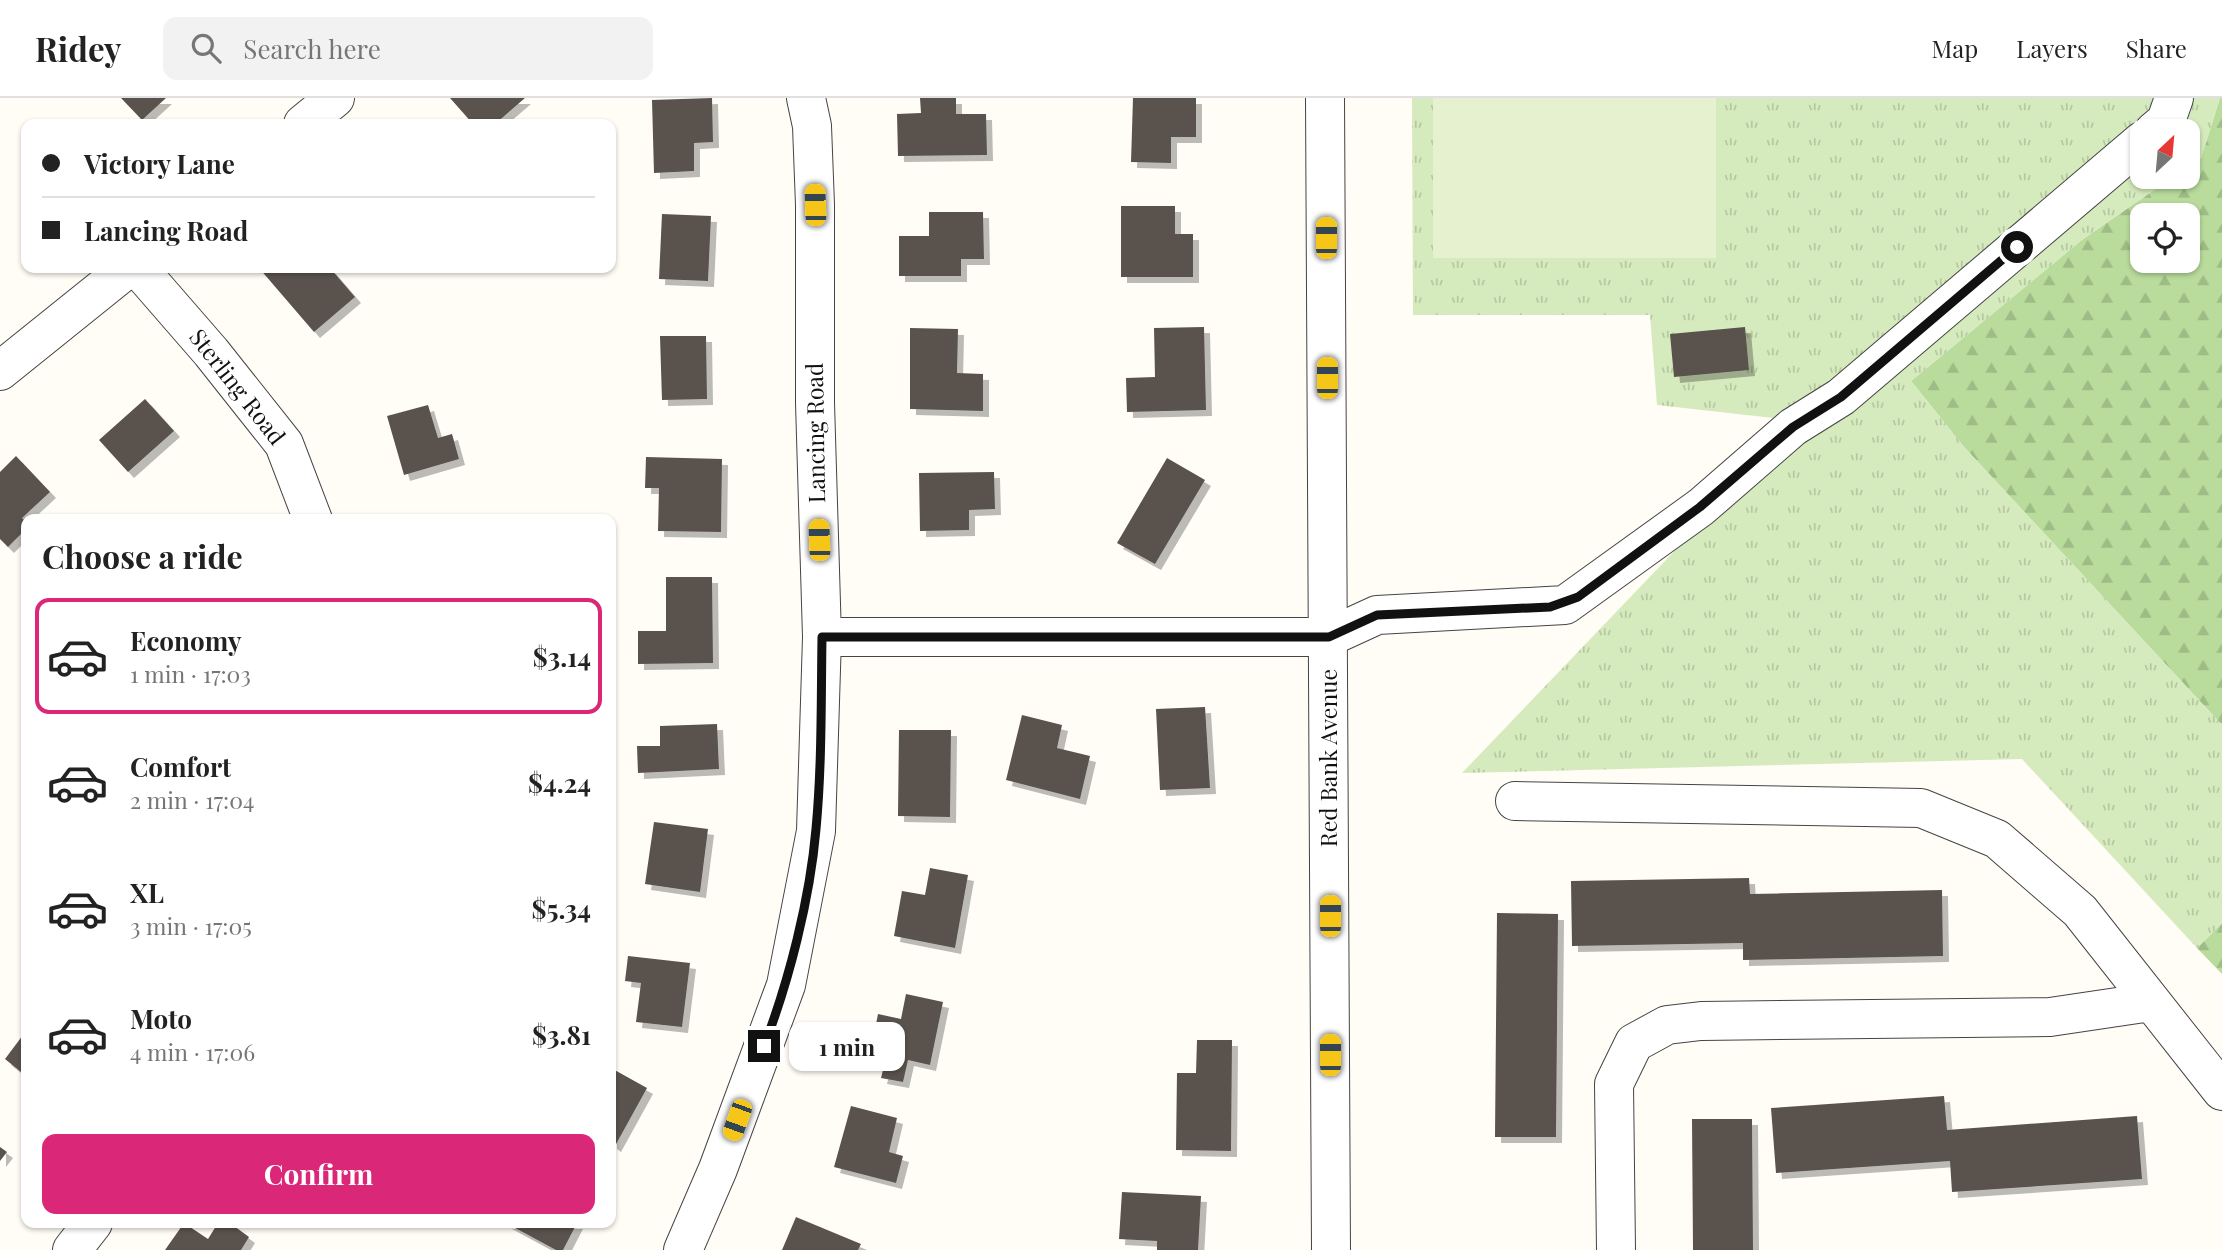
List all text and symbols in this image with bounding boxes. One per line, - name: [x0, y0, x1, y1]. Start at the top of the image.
- search box: [163, 17, 653, 80]
- text: Ridey: [35, 26, 121, 70]
- icon: search: [187, 29, 225, 67]
- text: Search here: [243, 31, 381, 66]
- text: Map: [1932, 32, 1978, 64]
- text: Layers: [2016, 32, 2088, 64]
- text: Share: [2126, 32, 2187, 64]
- north arrow: [2130, 119, 2200, 189]
- map controls: [2130, 119, 2200, 273]
- text: Victory Lane: [84, 146, 235, 181]
- car: [804, 184, 827, 226]
- button: locate: [2130, 203, 2200, 273]
- text: Lancing Road: [84, 213, 248, 248]
- car: [1316, 217, 1337, 259]
- route start: [2001, 231, 2033, 263]
- street label: Sterling Road: [183, 322, 293, 450]
- car: [1317, 357, 1338, 399]
- street label: Lancing Road: [798, 363, 831, 503]
- car: [808, 519, 831, 561]
- text: Choose a ride: [42, 534, 243, 577]
- text: Economy: [130, 623, 241, 658]
- icon: car: [46, 625, 109, 688]
- text: $3.14: [533, 639, 591, 674]
- text: 1 min · 17:03: [130, 658, 251, 689]
- street label: Red Bank Avenue: [1312, 669, 1343, 847]
- text: Comfort: [130, 749, 231, 784]
- icon: car: [46, 751, 109, 814]
- text: $4.24: [528, 765, 591, 800]
- text: 2 min · 17:04: [130, 784, 254, 815]
- text: XL: [130, 875, 164, 910]
- icon: car: [46, 877, 109, 940]
- text: $5.34: [532, 891, 591, 926]
- car: [1320, 895, 1341, 937]
- text: 3 min · 17:05: [130, 910, 252, 941]
- text: Moto: [130, 1001, 192, 1036]
- icon: car: [46, 1003, 109, 1066]
- text: $3.81: [532, 1017, 591, 1052]
- callout: 1 min: [788, 1021, 904, 1070]
- route end: [748, 1030, 780, 1062]
- text: 1 min: [819, 1031, 875, 1062]
- car: [1320, 1034, 1341, 1076]
- text: 4 min · 17:06: [130, 1036, 255, 1067]
- car: [720, 1097, 755, 1143]
- button: Confirm: [42, 1134, 595, 1214]

